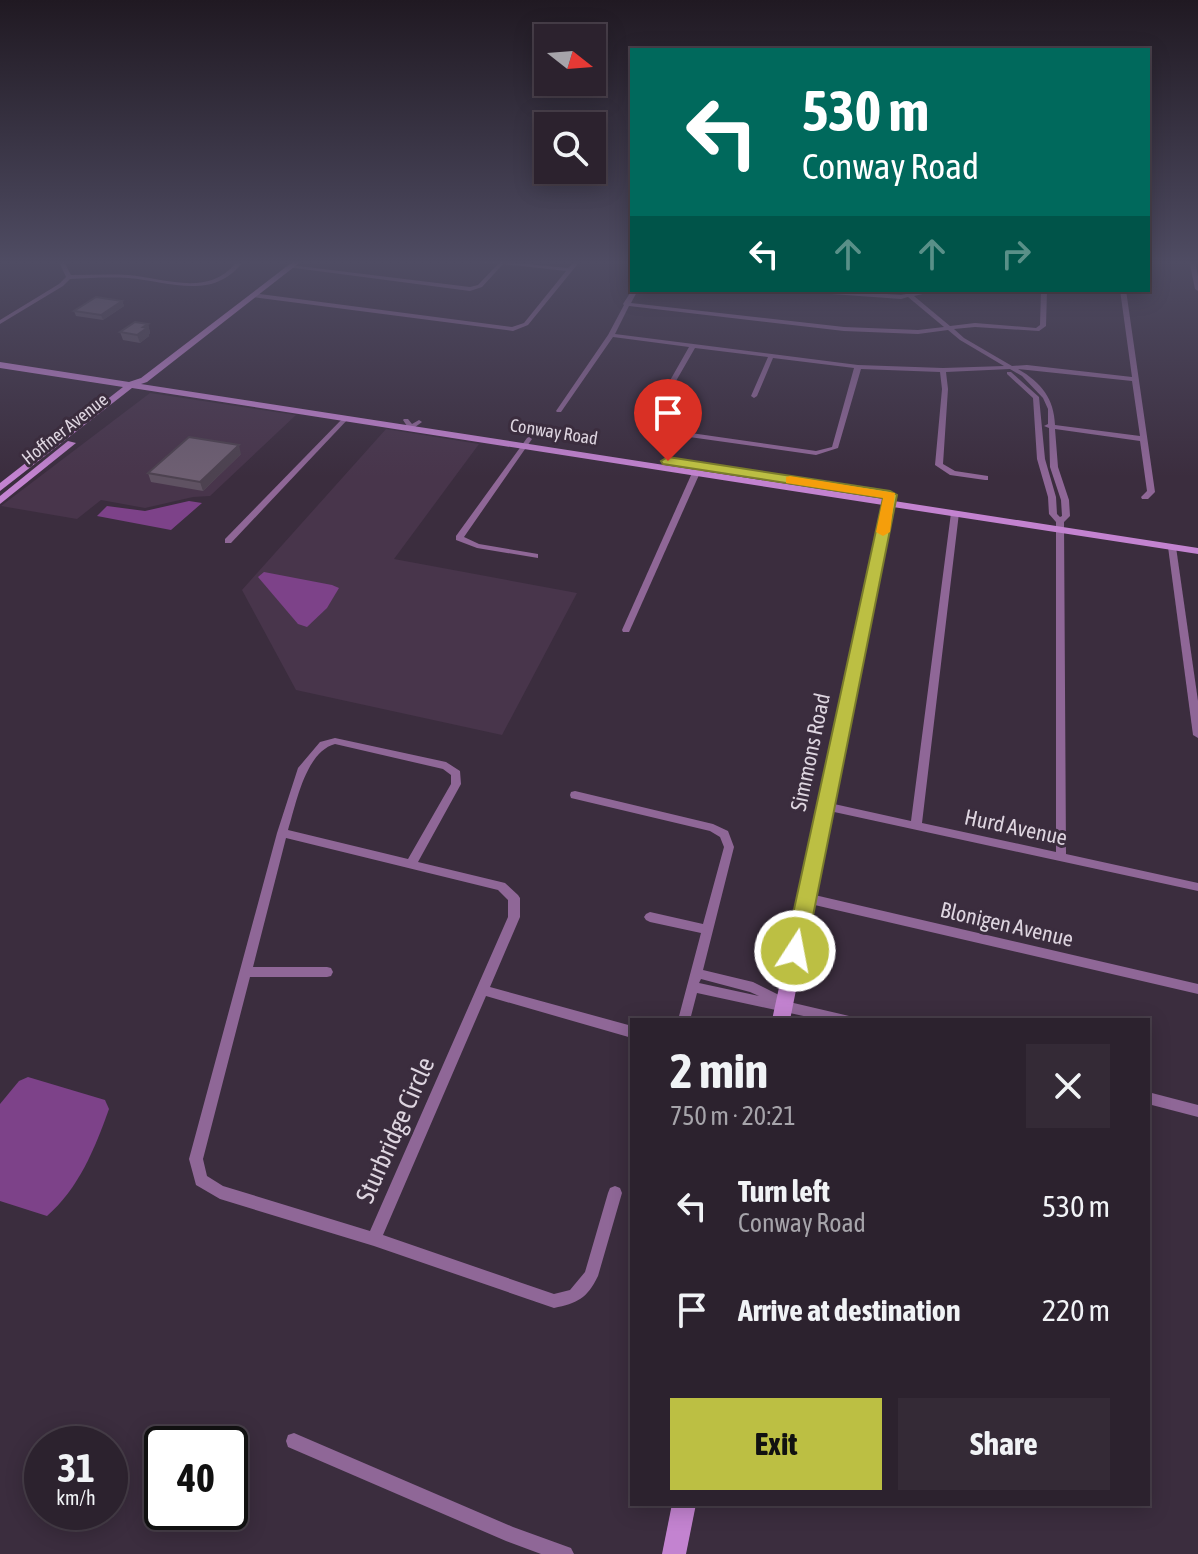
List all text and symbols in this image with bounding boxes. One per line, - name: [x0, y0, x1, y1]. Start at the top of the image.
- north arrow: [534, 24, 606, 96]
- map controls: [534, 24, 606, 184]
- text: 530 m: [802, 79, 929, 143]
- icon: left: [670, 80, 774, 184]
- button: search: [534, 112, 606, 184]
- text: Conway Road: [802, 145, 979, 187]
- icon: left: [742, 232, 786, 276]
- icon: ahead: [826, 232, 870, 276]
- icon: ahead: [910, 232, 954, 276]
- icon: right: [994, 232, 1038, 276]
- pin: [634, 379, 702, 461]
- street label: Hoffner Avenue: [18, 389, 112, 469]
- icon: arrive: [646, 391, 690, 435]
- street label: Conway Road: [509, 414, 599, 449]
- street label: Simmons Road: [785, 691, 835, 813]
- street label: Hurd Avenue: [962, 803, 1070, 851]
- street label: Blonigen Avenue: [938, 896, 1076, 952]
- position arrow: [753, 909, 837, 993]
- text: 2 min: [670, 1043, 768, 1098]
- button: close: [1026, 1044, 1110, 1128]
- street label: Sturbridge Circle: [349, 1052, 441, 1208]
- text: 750 m · 20:21: [670, 1101, 796, 1131]
- text: Turn left: [738, 1174, 830, 1208]
- icon: left: [670, 1184, 714, 1228]
- text: 530 m: [1042, 1189, 1110, 1223]
- text: Conway Road: [738, 1208, 866, 1238]
- icon: arrive: [670, 1288, 714, 1332]
- text: Arrive at destination: [738, 1293, 960, 1327]
- text: 220 m: [1042, 1293, 1110, 1327]
- button: Exit: [670, 1398, 882, 1490]
- button: Share: [898, 1398, 1110, 1490]
- speed limit sign: 40: [144, 1426, 248, 1530]
- text: 31: [57, 1445, 95, 1490]
- text: km/h: [56, 1486, 96, 1509]

